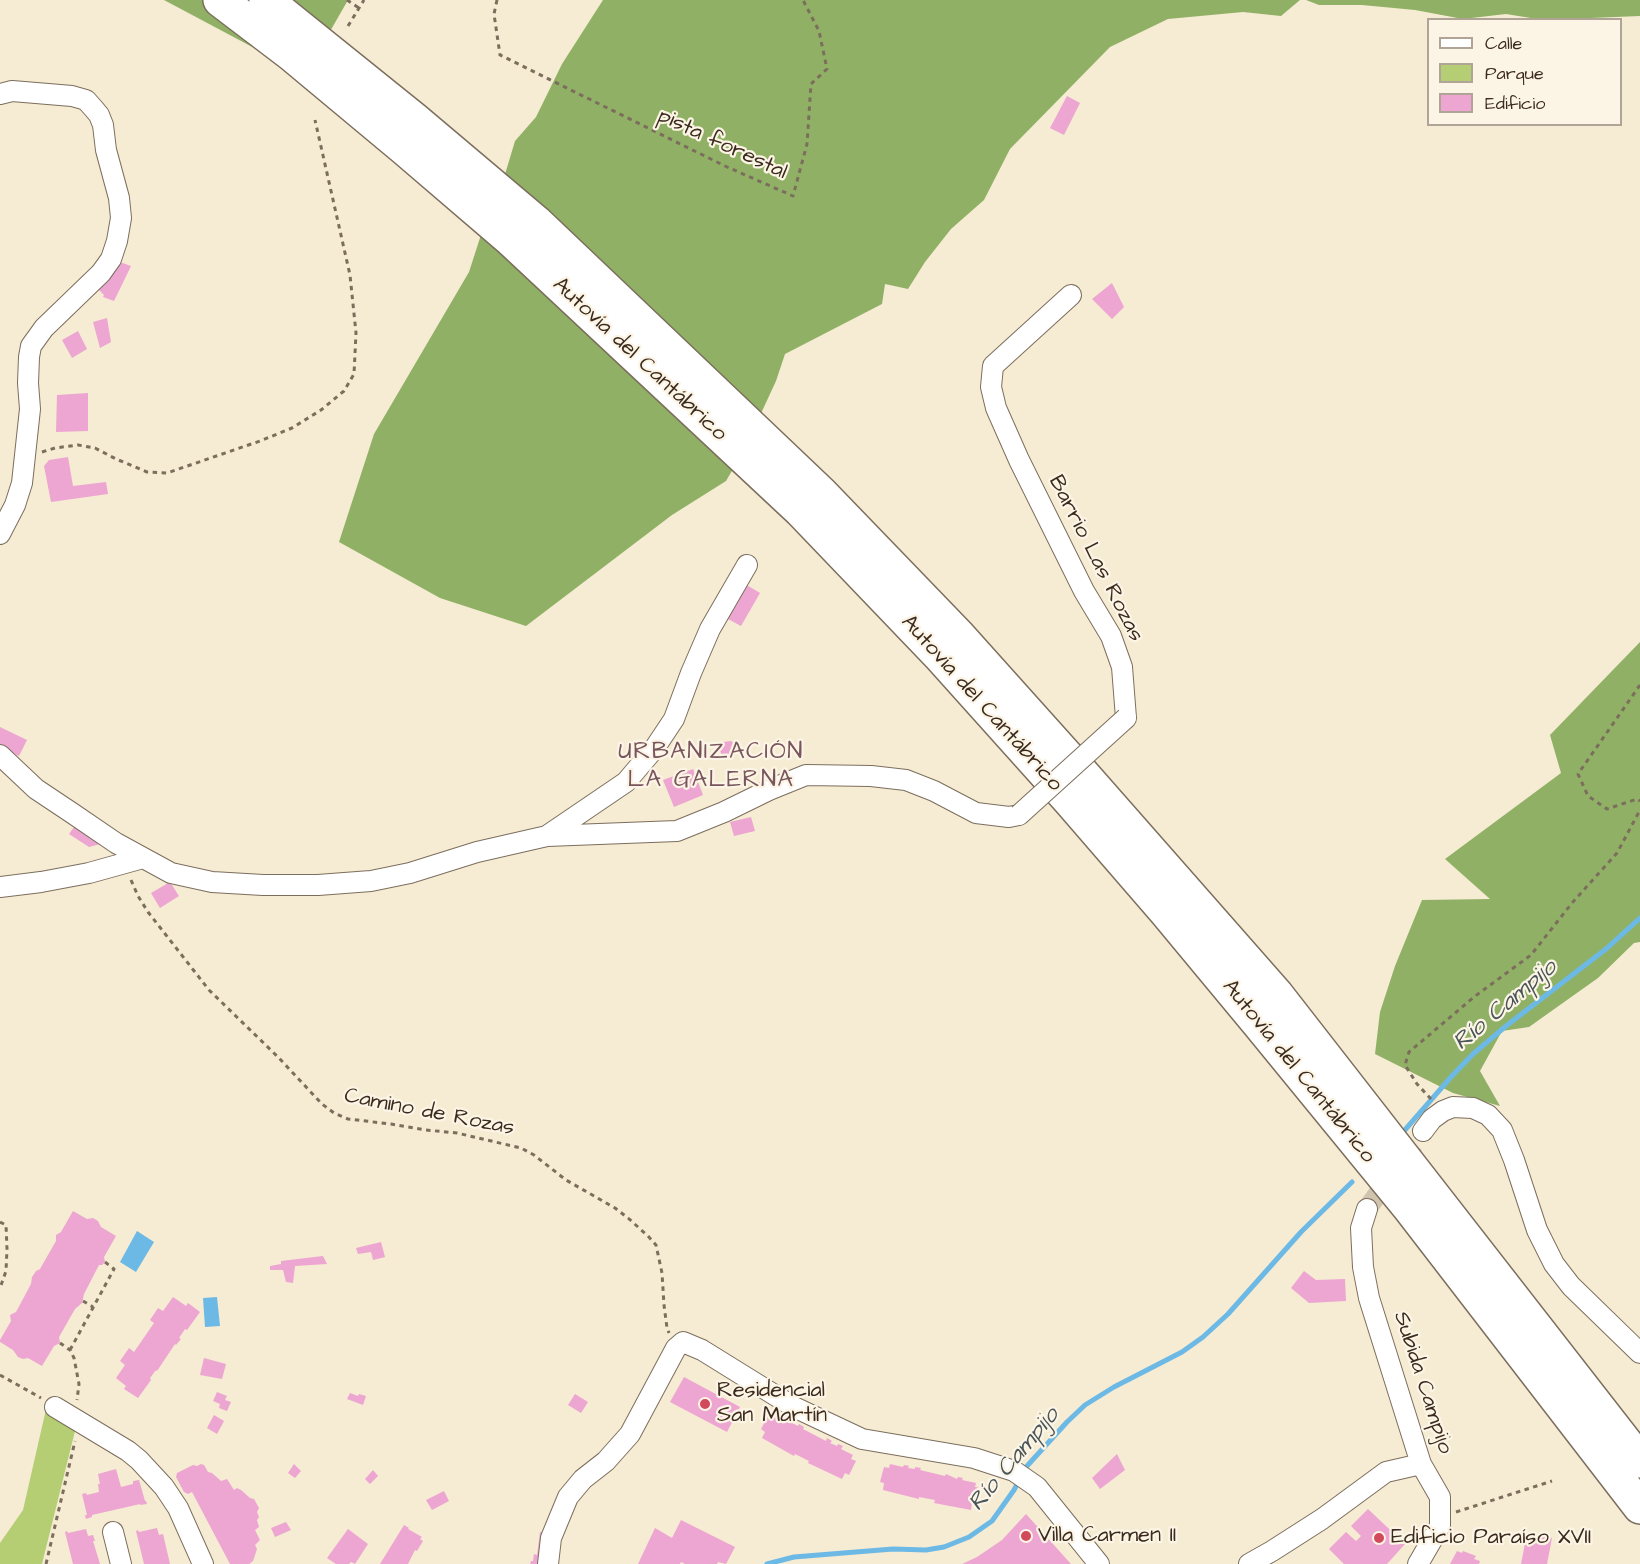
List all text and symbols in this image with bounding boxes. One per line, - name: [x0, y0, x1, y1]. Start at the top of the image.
- legend: [1427, 18, 1622, 126]
- text: Calle: [1485, 31, 1522, 56]
- text: Parque: [1485, 61, 1544, 86]
- text: Edificio: [1485, 91, 1545, 116]
- street label: pista forestal: [653, 104, 791, 186]
- street label: Autovía del Cantábrico: [546, 272, 732, 448]
- street label: Barrio Las Rozas: [1042, 471, 1148, 647]
- street label: Autovía del Cantábrico: [895, 610, 1067, 798]
- district label: URBANIZACIÓN LA GALERNA: [618, 739, 804, 795]
- water label: Río Campijo: [1448, 954, 1564, 1058]
- street label: Autovía del Cantábrico: [1216, 975, 1380, 1169]
- street label: Camino de Rozas: [342, 1084, 516, 1142]
- street label: Subida Campijo: [1387, 1309, 1457, 1457]
- place label: Residencial San Martín: [717, 1378, 827, 1430]
- marker: Residencial San Martín: [698, 1397, 712, 1411]
- water label: Río Campijo: [963, 1402, 1067, 1518]
- place label: Villa Carmen II: [1038, 1523, 1176, 1549]
- place label: Edificio Paraíso XVII: [1391, 1525, 1591, 1551]
- marker: Villa Carmen II: [1019, 1529, 1033, 1543]
- marker: Edificio Paraíso XVII: [1372, 1531, 1386, 1545]

